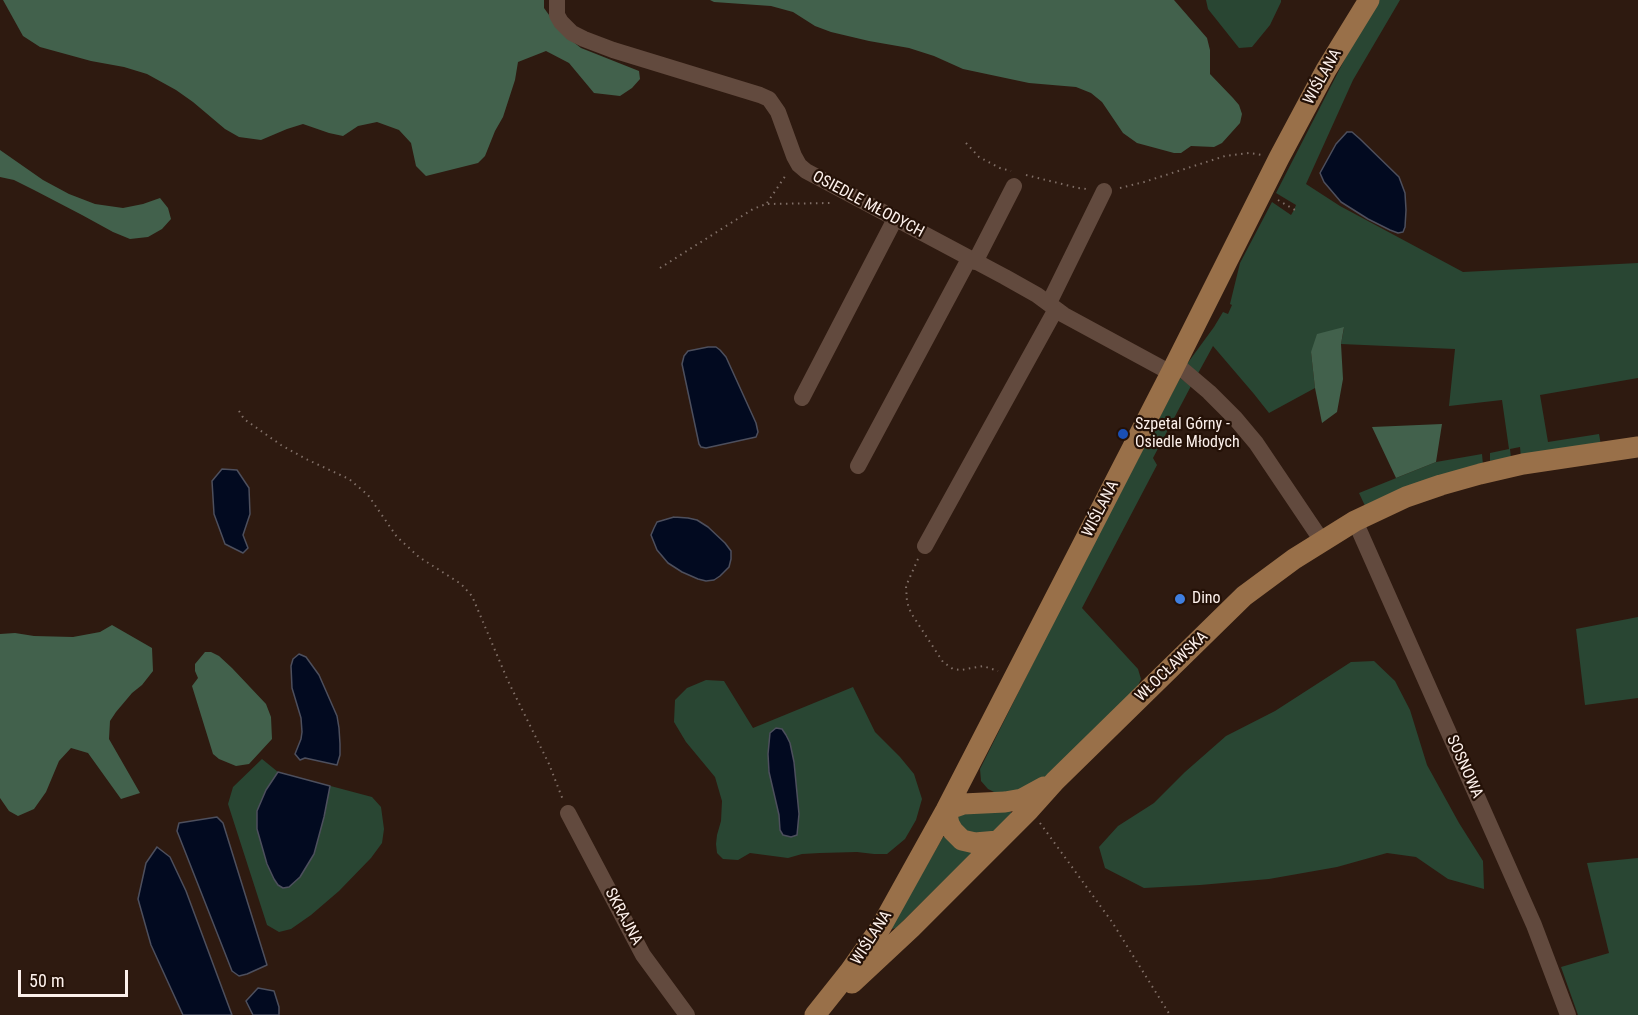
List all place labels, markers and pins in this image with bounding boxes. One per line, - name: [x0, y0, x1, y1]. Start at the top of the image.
- place label: Szpetal Górny - Osiedle Młodych: [1135, 415, 1240, 453]
- marker: Szpetal Górny - Osiedle Młodych: [1116, 427, 1130, 441]
- place label: Dino: [1192, 589, 1221, 609]
- marker: Dino: [1173, 592, 1187, 606]

